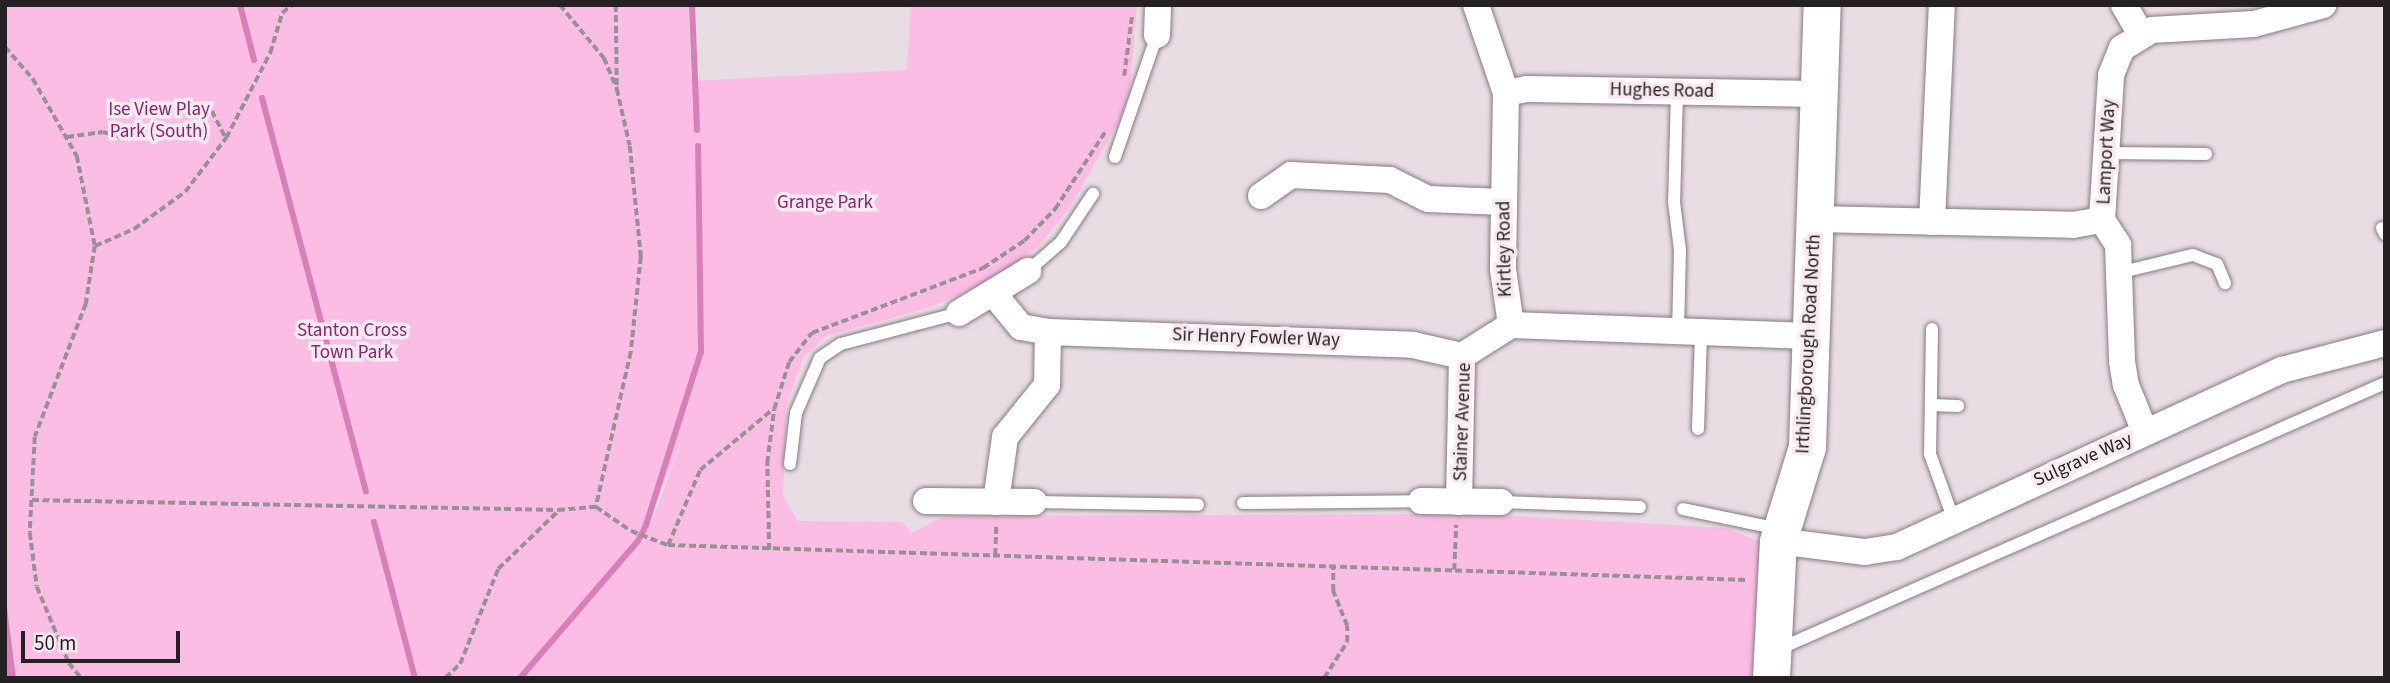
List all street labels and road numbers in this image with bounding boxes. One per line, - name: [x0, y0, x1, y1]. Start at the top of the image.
- street label: Hughes Road: [1610, 79, 1714, 103]
- street label: Lamport Way: [2093, 99, 2121, 205]
- street label: Kirtley Road: [1493, 201, 1517, 297]
- street label: Irthlingborough Road North: [1792, 234, 1826, 454]
- street label: Sir Henry Fowler Way: [1172, 324, 1340, 352]
- street label: Stainer Avenue: [1450, 362, 1476, 482]
- street label: Sulgrave Way: [2030, 428, 2136, 492]

